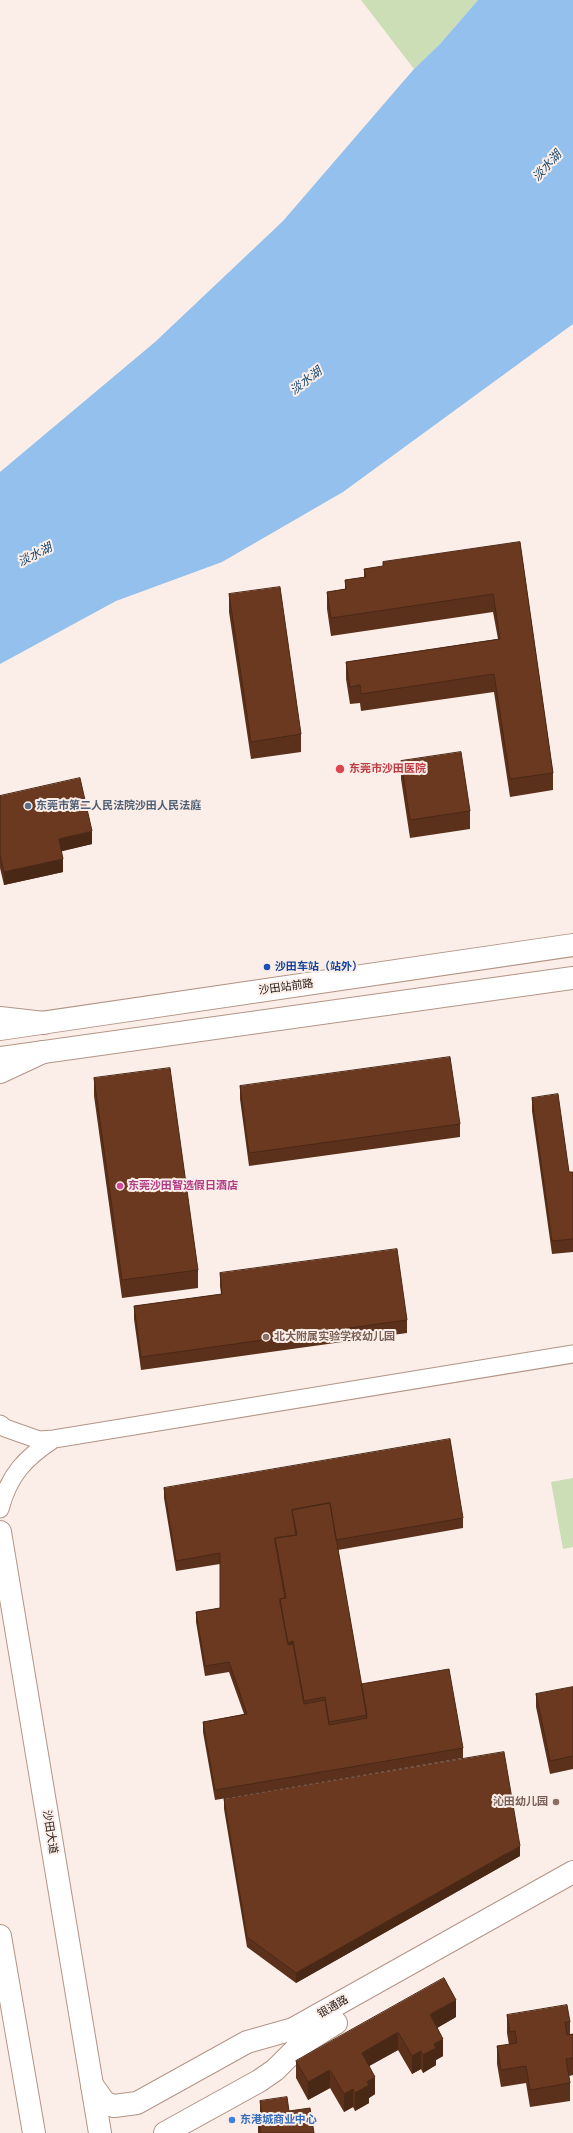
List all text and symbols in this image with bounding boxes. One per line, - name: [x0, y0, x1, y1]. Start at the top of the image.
- water label: 淡水湖: [530, 148, 564, 184]
- water label: 淡水湖: [287, 364, 325, 398]
- water label: 淡水湖: [16, 540, 54, 570]
- place label: 东莞市沙田医院: [349, 762, 426, 776]
- marker: 东莞市沙田医院: [334, 763, 346, 775]
- place label: 东莞市第二人民法院沙田人民法庭: [36, 799, 201, 813]
- marker: 东莞市第二人民法院沙田人民法庭: [23, 801, 33, 811]
- place label: 沙田车站（站外）: [275, 960, 363, 974]
- marker: 沙田车站（站外）: [262, 962, 272, 972]
- street label: 沙田站前路: [258, 977, 314, 997]
- place label: 东莞沙田智选假日酒店: [128, 1179, 238, 1193]
- marker: 东莞沙田智选假日酒店: [115, 1181, 125, 1191]
- place label: 北大附属实验学校幼儿园: [274, 1330, 395, 1344]
- marker: 北大附属实验学校幼儿园: [261, 1332, 271, 1342]
- place label: 沁田幼儿园: [493, 1795, 548, 1809]
- marker: 沁田幼儿园: [551, 1797, 561, 1807]
- street label: 沙田大道: [40, 1809, 60, 1855]
- street label: 银通路: [315, 1993, 351, 2021]
- place label: 东港城商业中心: [240, 2113, 317, 2127]
- marker: 东港城商业中心: [227, 2115, 237, 2125]

